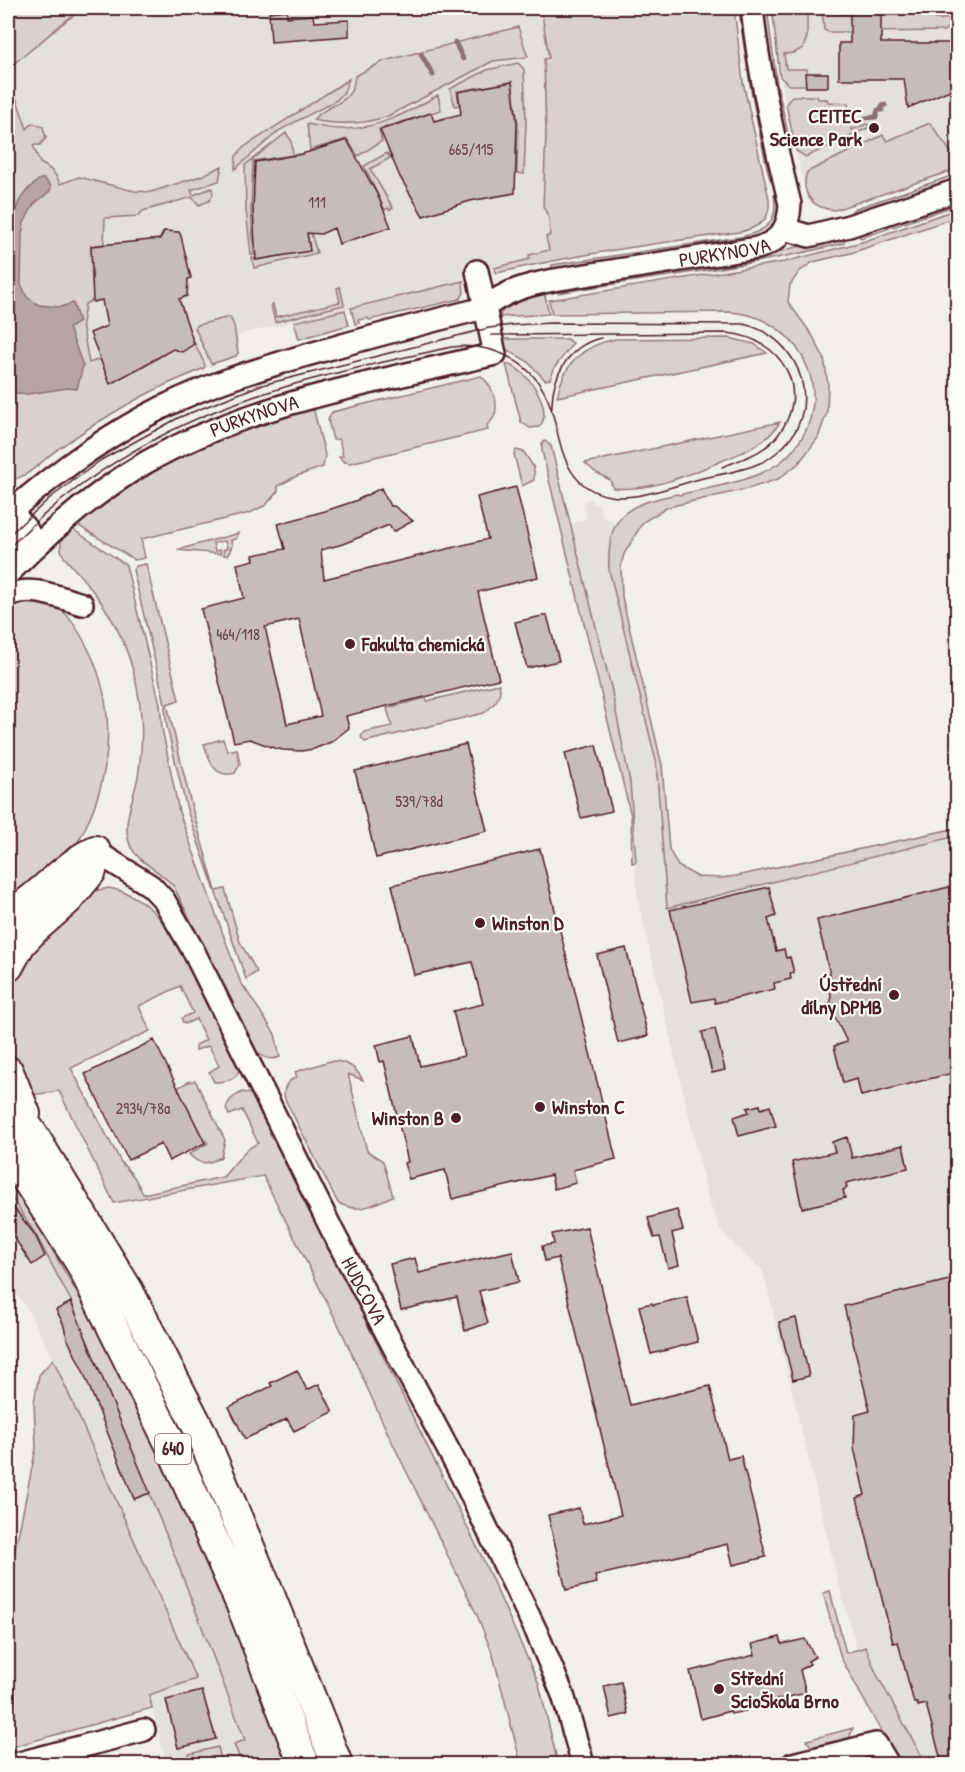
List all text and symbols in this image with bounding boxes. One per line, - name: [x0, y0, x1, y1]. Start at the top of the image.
- place label: CEITEC Science Park: [770, 102, 863, 152]
- marker: CEITEC Science Park: [867, 121, 881, 135]
- house number: 665/115: [449, 138, 494, 160]
- house number: 111: [308, 191, 326, 213]
- street label: PURKYŇOVA: [677, 231, 774, 273]
- street label: PURKYŇOVA: [206, 388, 302, 443]
- house number: 464/118: [216, 623, 260, 645]
- place label: Fakulta chemická: [361, 630, 485, 657]
- marker: Fakulta chemická: [343, 637, 357, 651]
- house number: 539/78d: [395, 790, 443, 812]
- place label: Winston D: [492, 909, 564, 936]
- marker: Winston D: [473, 916, 487, 930]
- place label: Ústřední dílny DPMB: [801, 970, 882, 1021]
- marker: Ústřední dílny DPMB: [887, 988, 901, 1002]
- place label: Winston C: [552, 1093, 625, 1120]
- house number: 2934/78a: [116, 1097, 170, 1119]
- marker: Winston C: [533, 1100, 547, 1114]
- place label: Winston B: [372, 1104, 444, 1131]
- marker: Winston B: [449, 1111, 463, 1125]
- street label: HUDCOVA: [335, 1252, 393, 1329]
- road number: 640: [155, 1434, 191, 1464]
- place label: Střední ScioŠkola Brno: [731, 1664, 839, 1714]
- marker: Střední ScioŠkola Brno: [712, 1682, 726, 1696]

